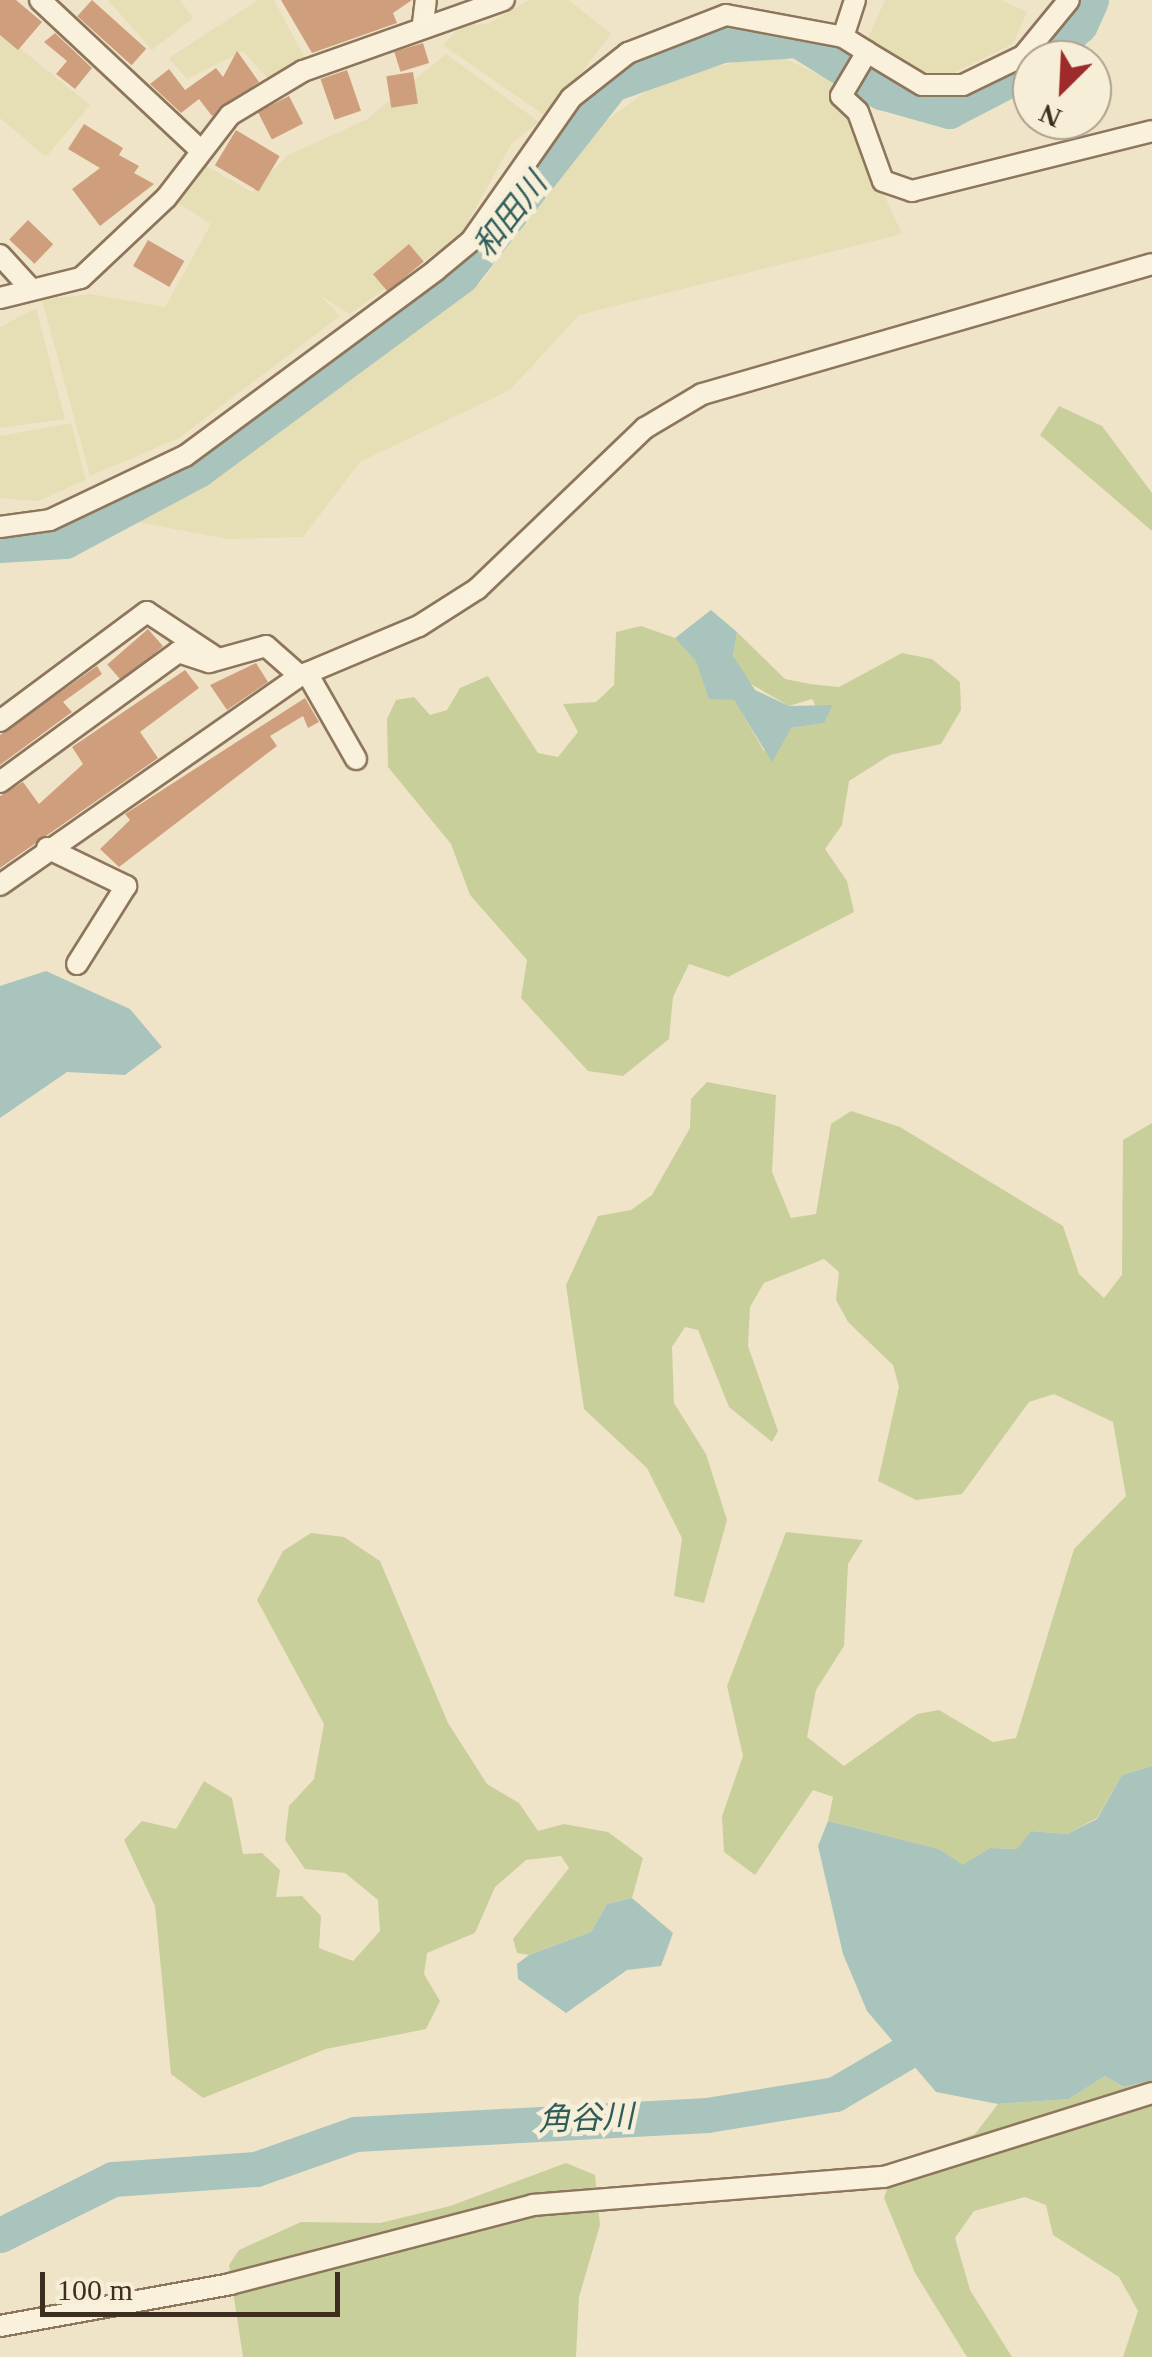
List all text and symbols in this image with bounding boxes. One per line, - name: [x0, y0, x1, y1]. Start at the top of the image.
- north arrow: [1012, 40, 1112, 140]
- text: N: [1035, 98, 1066, 134]
- water label: 和田川: [465, 165, 555, 265]
- water label: 角谷川: [537, 2097, 635, 2139]
- scale bar: [45, 2252, 345, 2314]
- text: 100 m: [57, 2273, 133, 2306]

